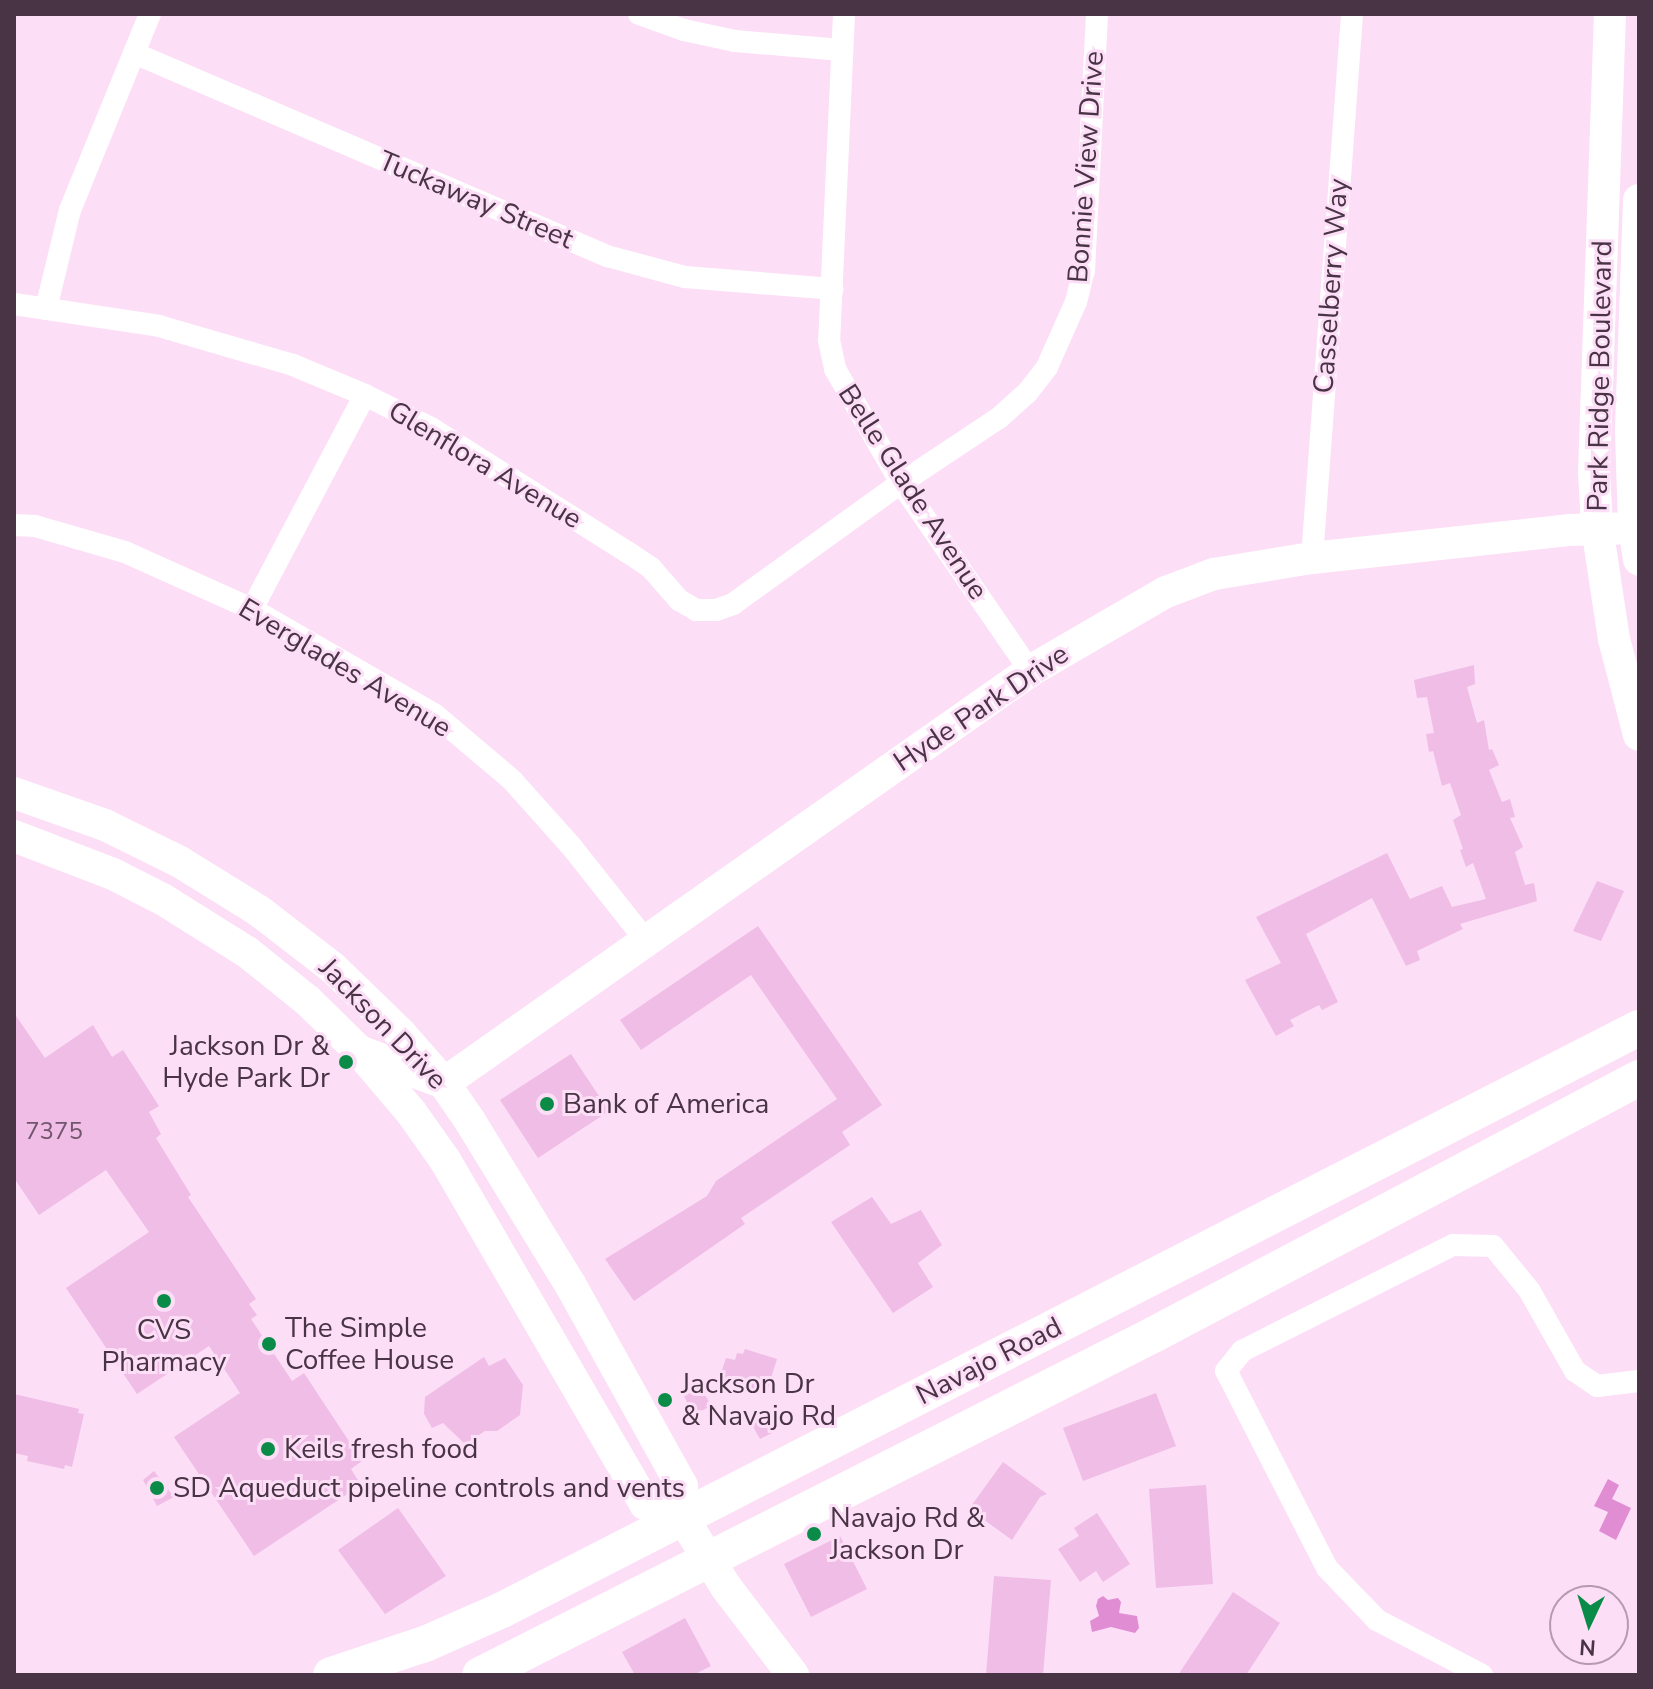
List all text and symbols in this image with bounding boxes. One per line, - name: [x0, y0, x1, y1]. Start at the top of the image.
- street label: Bonnie View Drive: [1061, 50, 1111, 284]
- street label: Tuckaway Street: [374, 144, 578, 256]
- street label: Casselberry Way: [1307, 177, 1355, 395]
- street label: Park Ridge Boulevard: [1581, 240, 1619, 512]
- street label: Belle Glade Avenue: [831, 378, 995, 606]
- street label: Glenflora Avenue: [382, 394, 588, 536]
- street label: Everglades Avenue: [233, 591, 457, 745]
- street label: Hyde Park Drive: [887, 637, 1075, 779]
- street label: Jackson Drive: [312, 951, 454, 1097]
- place label: Jackson Dr & Hyde Park Dr: [162, 1029, 330, 1095]
- marker: Jackson Dr & Hyde Park Dr: [337, 1053, 355, 1071]
- place label: Bank of America: [563, 1087, 769, 1121]
- marker: Bank of America: [538, 1095, 556, 1113]
- house number: 7375: [25, 1118, 83, 1146]
- marker: CVS Pharmacy: [155, 1292, 173, 1310]
- street label: Navajo Road: [911, 1310, 1067, 1412]
- place label: The Simple Coffee House: [285, 1311, 454, 1377]
- place label: CVS Pharmacy: [102, 1313, 226, 1379]
- marker: The Simple Coffee House: [260, 1335, 278, 1353]
- place label: Jackson Dr & Navajo Rd: [681, 1367, 836, 1433]
- marker: Jackson Dr & Navajo Rd: [656, 1391, 674, 1409]
- place label: Keils fresh food: [284, 1432, 478, 1466]
- marker: Keils fresh food: [259, 1440, 277, 1458]
- place label: SD Aqueduct pipeline controls and vents: [173, 1471, 685, 1505]
- marker: SD Aqueduct pipeline controls and vents: [148, 1479, 166, 1497]
- place label: Navajo Rd & Jackson Dr: [830, 1501, 985, 1567]
- marker: Navajo Rd & Jackson Dr: [805, 1525, 823, 1543]
- north arrow: [1549, 1585, 1629, 1665]
- text: N: [1578, 1631, 1597, 1662]

